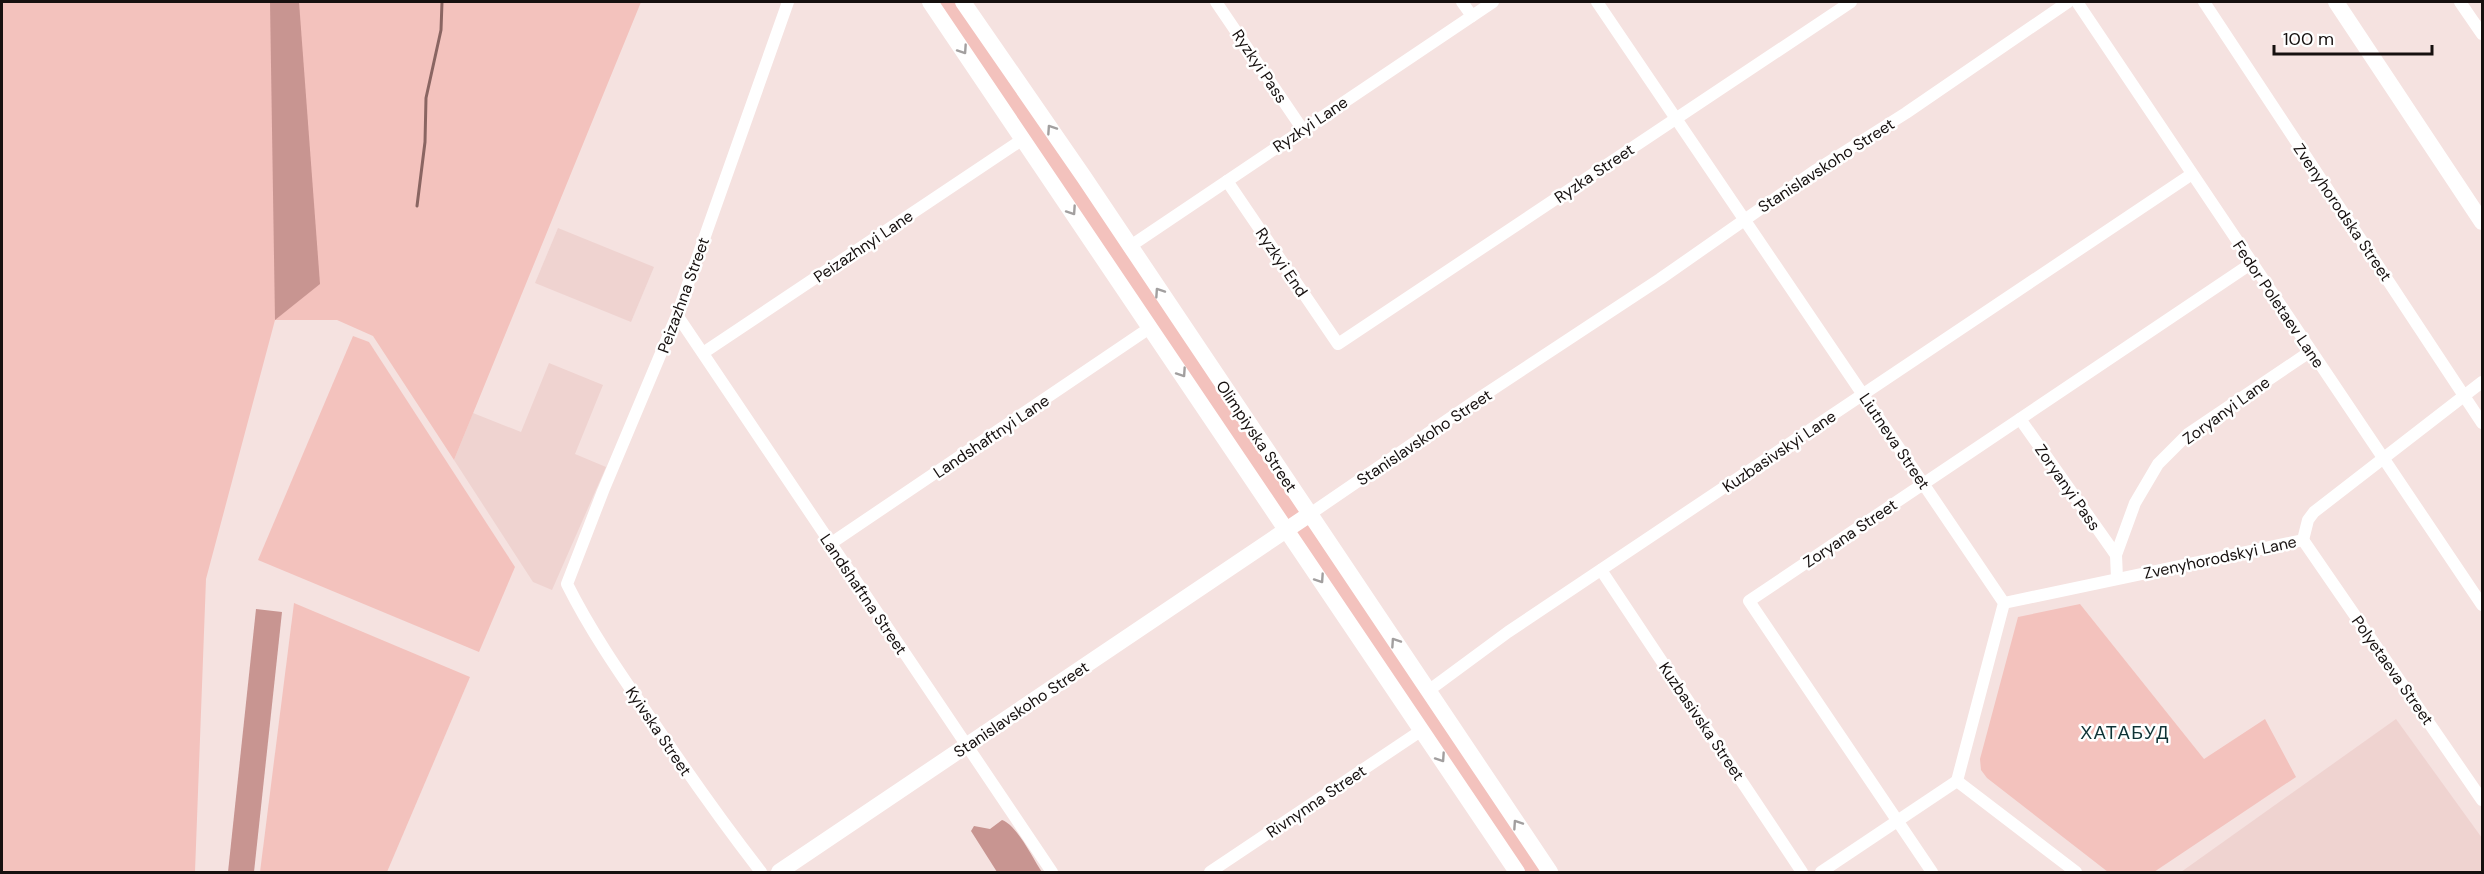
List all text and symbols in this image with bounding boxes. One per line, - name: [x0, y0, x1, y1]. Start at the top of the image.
- scale bar: [2274, 18, 2432, 56]
- street label: Ryzkyi Pass: [1227, 25, 1292, 107]
- text: 100 m: [2283, 27, 2334, 51]
- one-way arrow: [956, 43, 967, 54]
- street label: Ryzkyi Lane: [1269, 92, 1352, 157]
- street label: Stanislavskoho Street: [1754, 113, 1898, 217]
- one-way arrow: [1047, 125, 1058, 136]
- street label: Ryzka Street: [1550, 139, 1638, 208]
- street label: Zvenyhorodska Street: [2289, 139, 2397, 285]
- street label: Peizazhnyi Lane: [809, 205, 917, 287]
- one-way arrow: [1065, 205, 1076, 216]
- street label: Ryzkyi End: [1251, 224, 1312, 301]
- street label: Peizazhna Street: [653, 234, 714, 356]
- street label: Fedor Poletaev Lane: [2228, 236, 2329, 372]
- one-way arrow: [1155, 288, 1166, 299]
- one-way arrow: [1175, 366, 1186, 377]
- street label: Zoryanyi Lane: [2179, 372, 2274, 449]
- street label: Olimpiyska Street: [1211, 376, 1302, 496]
- street label: Stanislavskoho Street: [1353, 384, 1496, 490]
- street label: Liutneva Street: [1855, 389, 1935, 494]
- street label: Landshaftnyi Lane: [929, 390, 1053, 483]
- street label: Kuzbasivskyi Lane: [1718, 406, 1840, 497]
- street label: Zoryanyi Pass: [2030, 440, 2105, 535]
- street label: Zoryana Street: [1799, 494, 1901, 572]
- street label: Landshaftna Street: [815, 530, 912, 659]
- street label: Zvenyhorodskyi Lane: [2142, 531, 2299, 584]
- one-way arrow: [1313, 572, 1324, 583]
- street label: Polyetaeva Street: [2347, 611, 2438, 729]
- one-way arrow: [1391, 638, 1402, 649]
- street label: Stanislavskoho Street: [950, 656, 1093, 762]
- street label: Kuzbasivska Street: [1654, 658, 1749, 785]
- street label: Kyivska Street: [621, 682, 696, 780]
- district label: ХАТАБУД: [2080, 721, 2170, 745]
- one-way arrow: [1433, 752, 1445, 762]
- street label: Rivnynna Street: [1262, 760, 1370, 843]
- one-way arrow: [1513, 820, 1524, 831]

